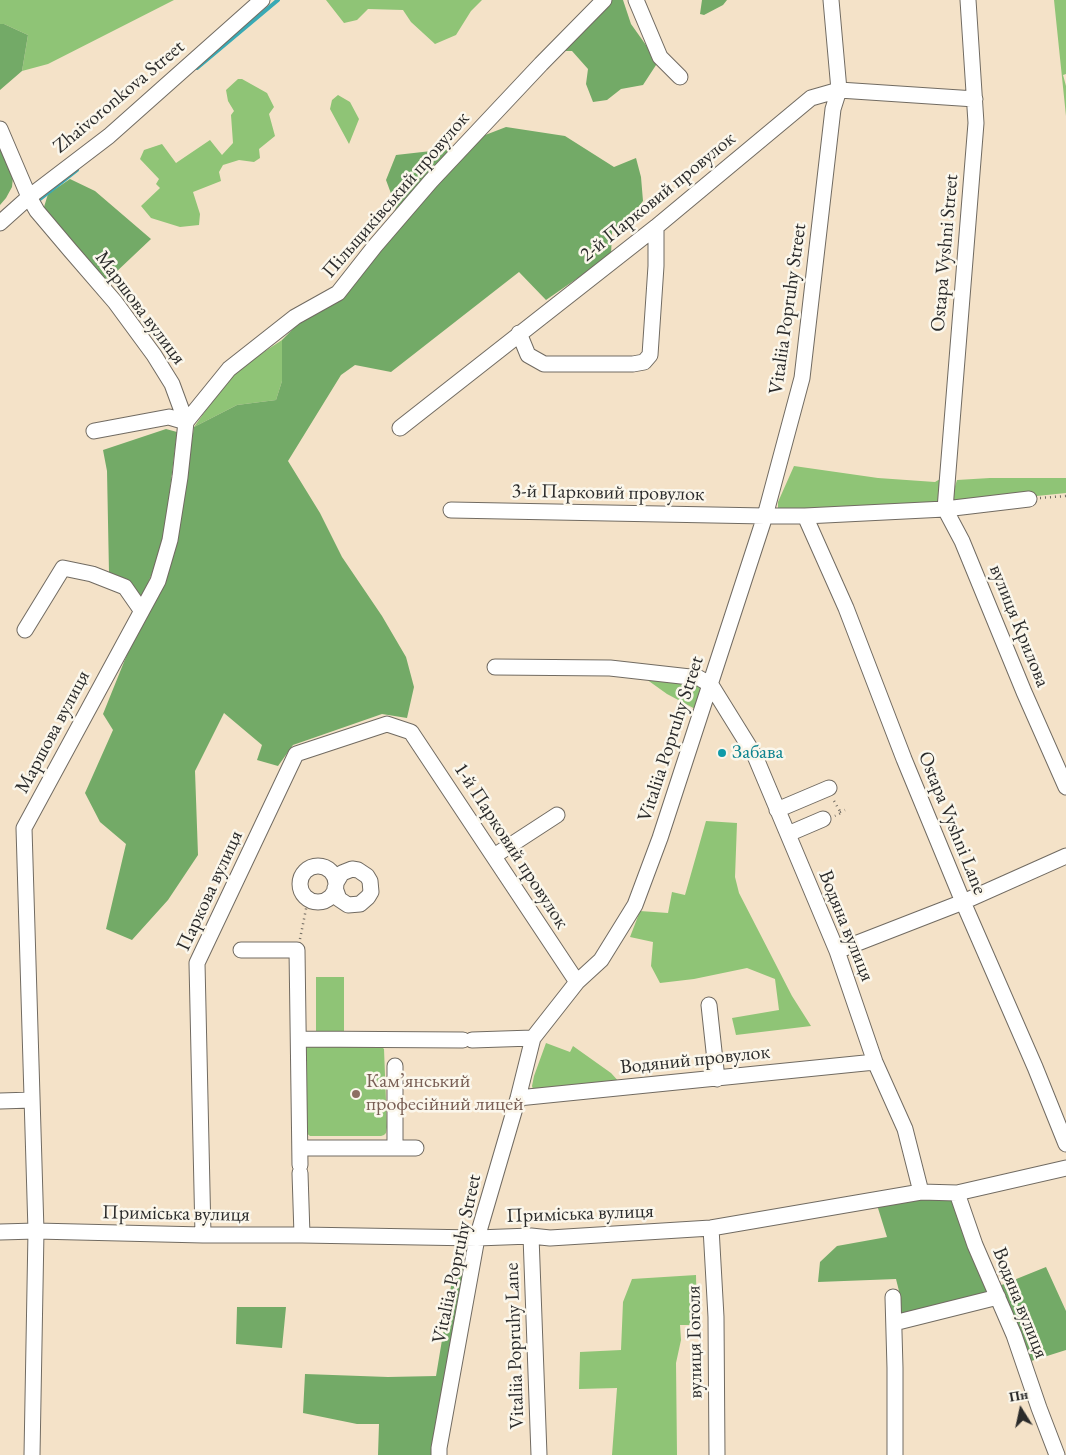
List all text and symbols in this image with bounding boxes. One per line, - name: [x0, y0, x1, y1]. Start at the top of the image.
- street label: Zhaivoronkova Street: [49, 35, 189, 159]
- street label: Пільщиківський провулок: [317, 107, 475, 283]
- street label: 2-й Парковий провулок: [575, 127, 741, 267]
- street label: Ostapa Vyshni Street: [926, 173, 964, 333]
- street label: Vitaliia Popruhy Street: [764, 222, 812, 396]
- street label: Маршова вулиця: [89, 246, 191, 370]
- street label: 3-й Парковий провулок: [511, 479, 705, 507]
- street label: вулиця Крилова: [984, 561, 1054, 691]
- street label: Vitaliia Popruhy Street: [633, 653, 709, 825]
- street label: Маршова вулиця: [10, 666, 96, 798]
- place label: Забава: [732, 741, 783, 765]
- marker: Забава: [716, 747, 728, 759]
- street label: Ostapa Vyshni Lane: [912, 748, 992, 898]
- street label: 1-й Парковий провулок: [448, 758, 574, 934]
- street label: Паркова вулиця: [172, 827, 248, 955]
- street label: Водяна вулиця: [813, 867, 879, 985]
- street label: Водяний провулок: [619, 1040, 771, 1080]
- place label: Кам’янський професійний лицей: [366, 1070, 524, 1117]
- marker: Кам’янський професійний лицей: [350, 1088, 362, 1100]
- street label: Vitaliia Popruhy Street: [427, 1172, 487, 1346]
- street label: Приміська вулиця: [506, 1199, 654, 1229]
- street label: Приміська вулиця: [102, 1201, 250, 1227]
- street label: Водяна вулиця: [987, 1244, 1053, 1362]
- street label: Vitaliia Popruhy Lane: [500, 1262, 530, 1430]
- street label: вулиця Гоголя: [682, 1285, 708, 1399]
- north arrow: [996, 1385, 1046, 1435]
- text: Пн: [1007, 1385, 1029, 1406]

